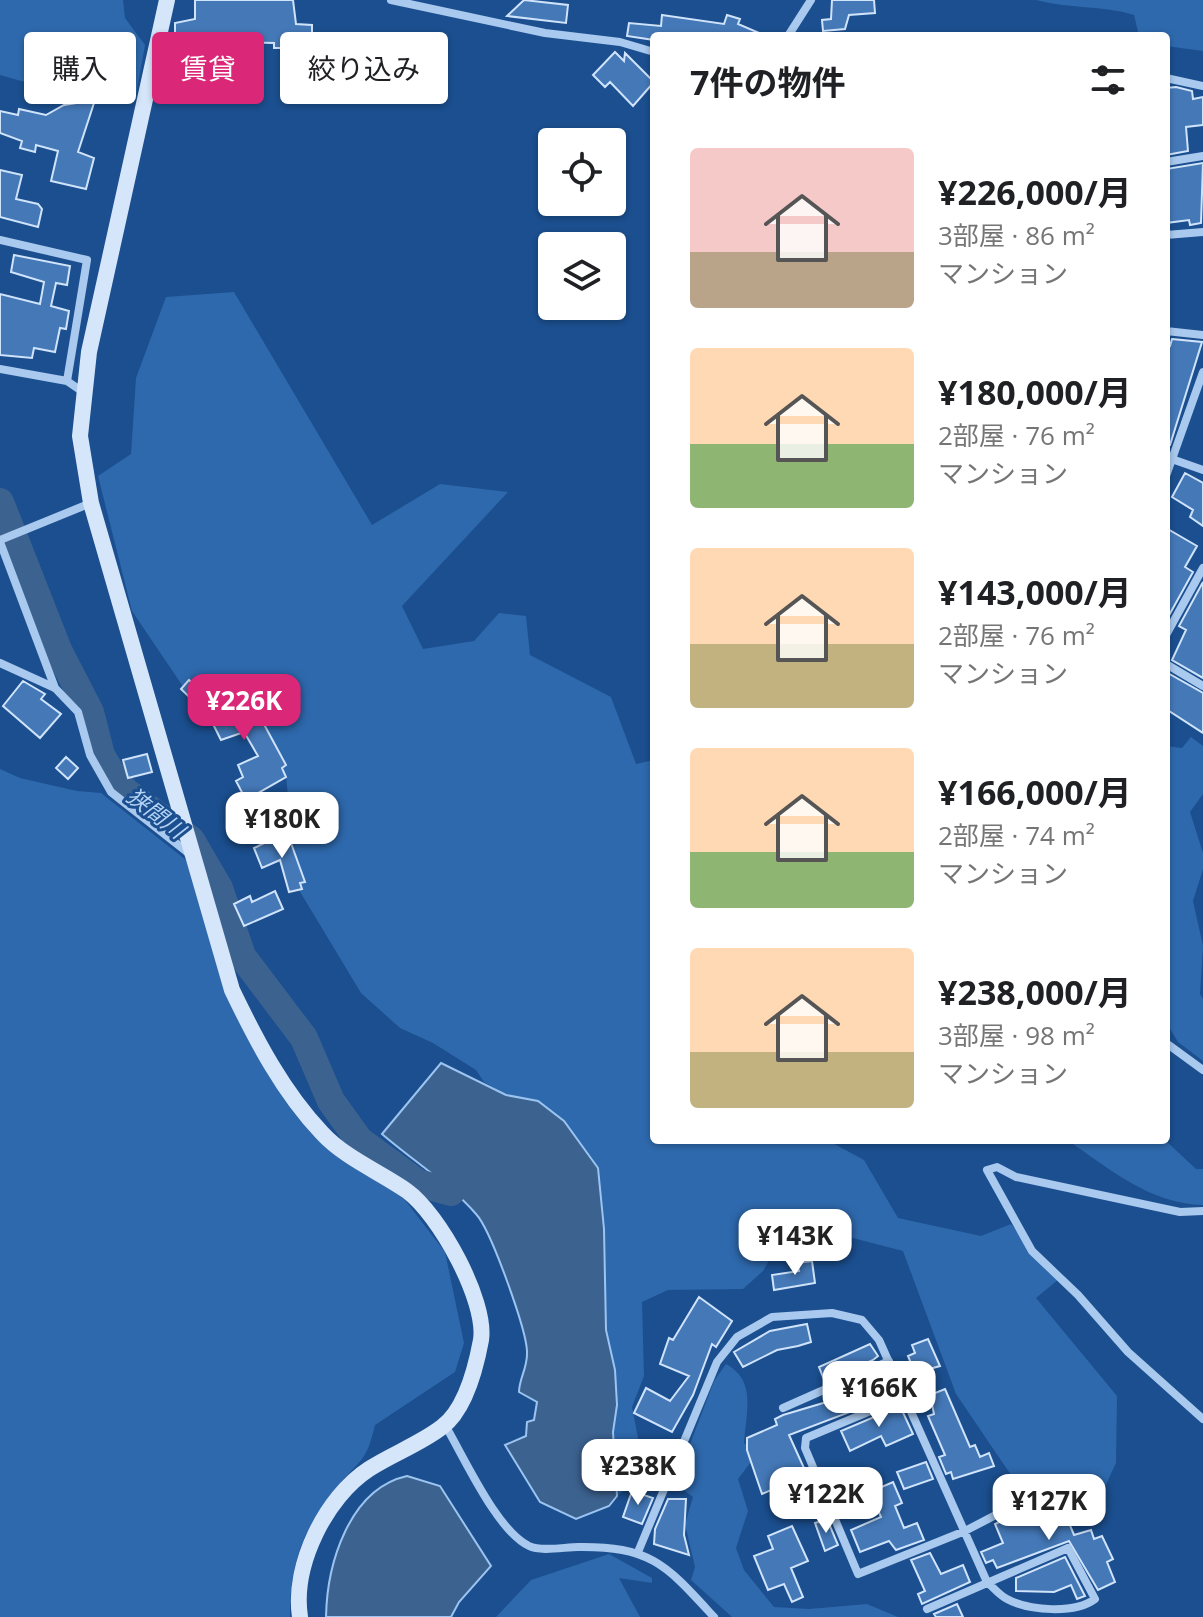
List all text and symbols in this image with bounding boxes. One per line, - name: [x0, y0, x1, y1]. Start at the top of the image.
- chip: 購入: [24, 32, 136, 104]
- chip: 賃貸: [152, 32, 264, 104]
- chip: 絞り込み: [280, 32, 448, 104]
- icon: filters: [1086, 58, 1130, 102]
- text: 7件の物件: [690, 59, 845, 105]
- map controls: [538, 128, 626, 320]
- button: locate: [538, 128, 626, 216]
- text: ¥226,000/月: [938, 169, 1132, 215]
- icon: home: [754, 180, 850, 276]
- text: 3部屋 · 86 m²: [938, 217, 1095, 253]
- button: layers: [538, 232, 626, 320]
- text: マンション: [938, 255, 1068, 291]
- text: ¥180,000/月: [938, 369, 1132, 415]
- icon: home: [754, 380, 850, 476]
- text: 2部屋 · 76 m²: [938, 417, 1095, 453]
- text: マンション: [938, 455, 1068, 491]
- text: ¥143,000/月: [938, 569, 1132, 615]
- icon: home: [754, 580, 850, 676]
- text: 2部屋 · 76 m²: [938, 617, 1095, 653]
- text: マンション: [938, 655, 1068, 691]
- pin: ¥226K: [188, 674, 300, 742]
- text: ¥226K: [206, 682, 282, 718]
- text: ¥166,000/月: [938, 769, 1132, 815]
- water label: 狭間川: [121, 780, 193, 846]
- icon: home: [754, 780, 850, 876]
- pin: ¥180K: [226, 792, 338, 860]
- text: ¥180K: [244, 800, 320, 836]
- text: 2部屋 · 74 m²: [938, 817, 1095, 853]
- text: マンション: [938, 855, 1068, 891]
- text: ¥238,000/月: [938, 969, 1132, 1015]
- icon: home: [754, 980, 850, 1076]
- text: 3部屋 · 98 m²: [938, 1017, 1095, 1053]
- text: マンション: [938, 1055, 1068, 1091]
- pin: ¥143K: [739, 1209, 851, 1277]
- text: ¥143K: [757, 1217, 833, 1253]
- pin: ¥166K: [823, 1361, 935, 1429]
- text: ¥166K: [841, 1369, 917, 1405]
- pin: ¥238K: [582, 1439, 694, 1507]
- text: ¥238K: [600, 1447, 676, 1483]
- pin: ¥122K: [770, 1467, 882, 1535]
- pin: ¥127K: [993, 1474, 1105, 1542]
- text: ¥122K: [788, 1475, 864, 1511]
- text: ¥127K: [1011, 1482, 1087, 1518]

